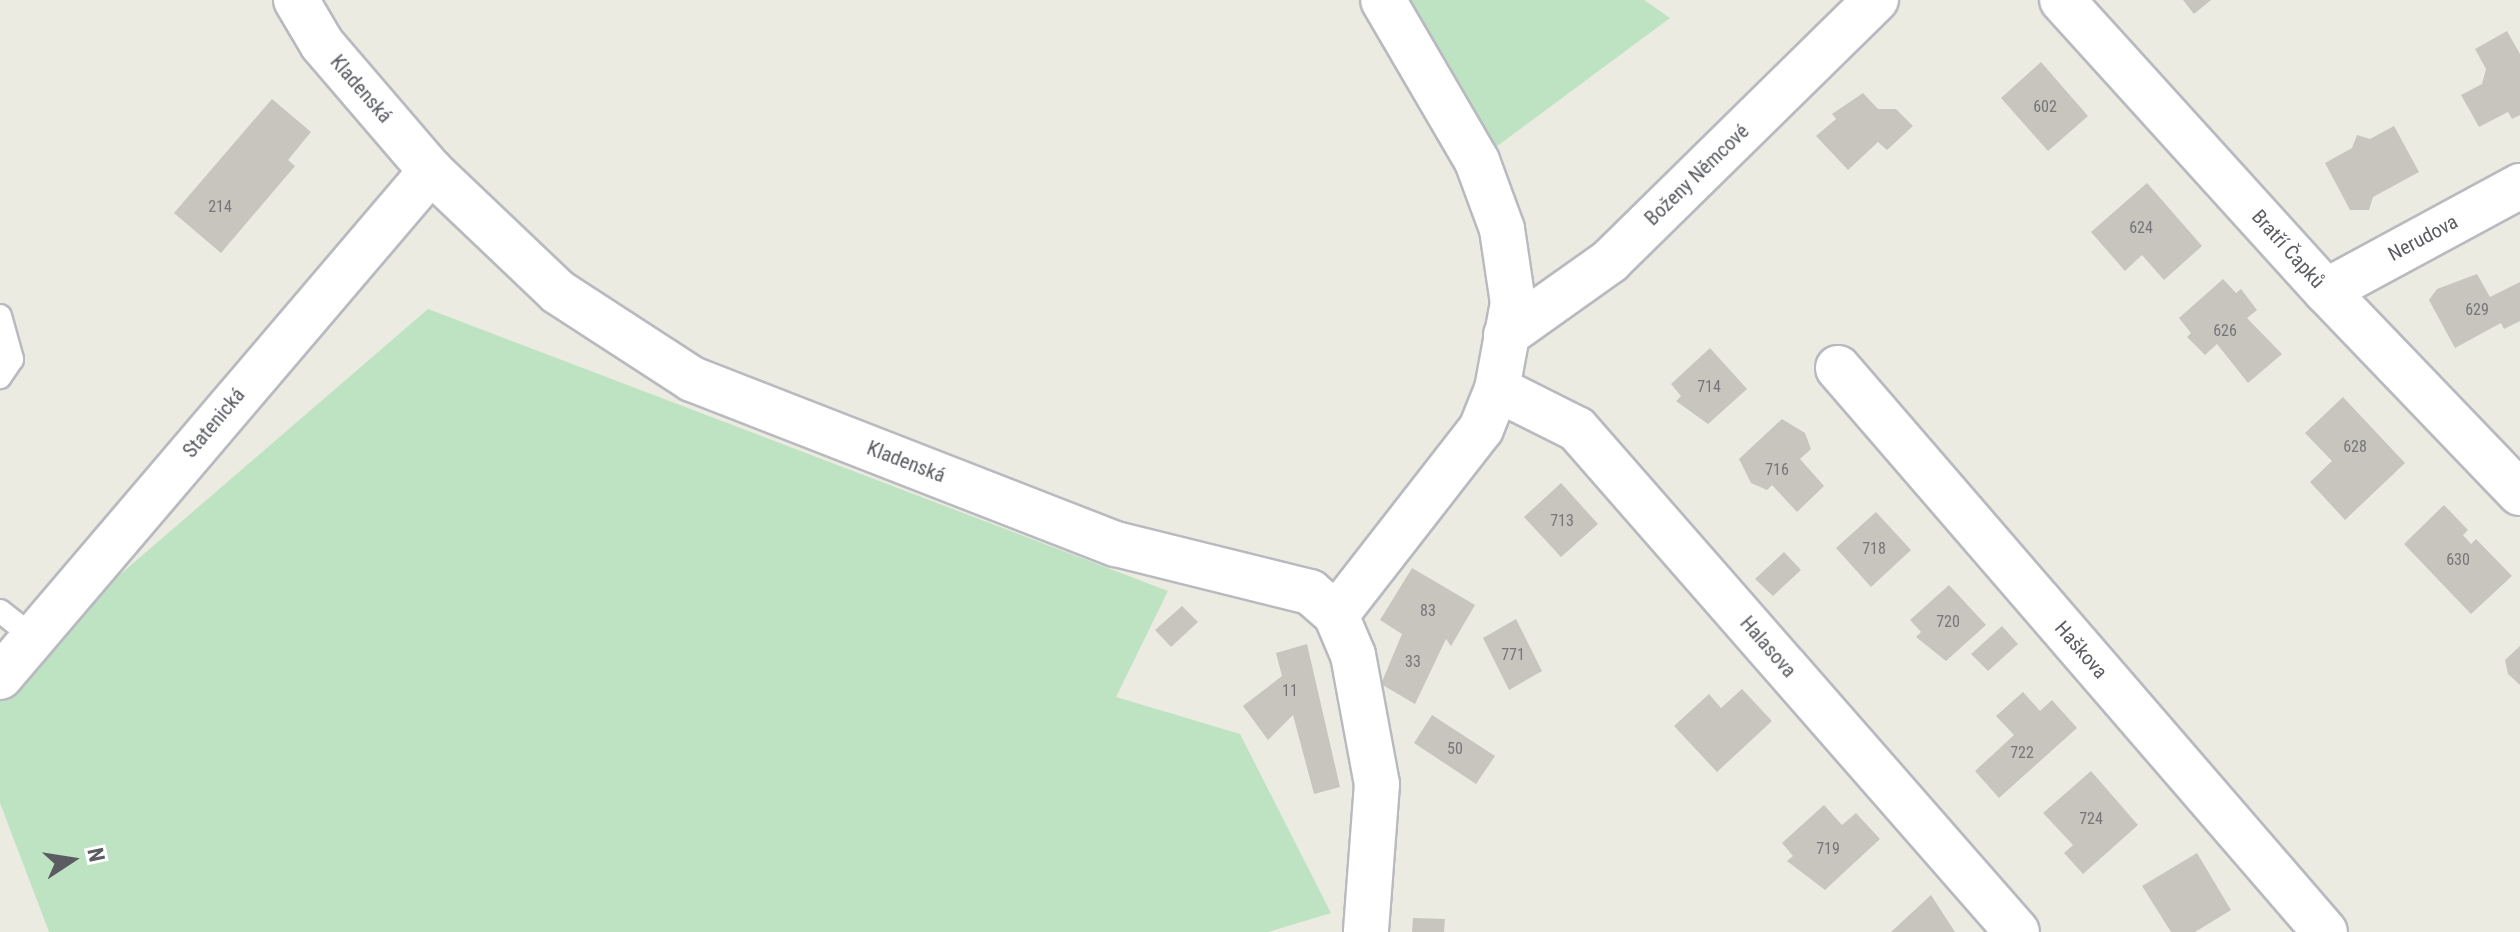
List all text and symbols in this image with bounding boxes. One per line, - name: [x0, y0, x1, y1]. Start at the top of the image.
- street label: Kladenská: [325, 50, 397, 128]
- house number: 602: [2033, 97, 2057, 117]
- street label: Boženy Němcové: [1640, 119, 1754, 231]
- house number: 214: [208, 197, 232, 217]
- street label: Bratří Čapků: [2247, 205, 2329, 293]
- street label: Nerudova: [2384, 210, 2462, 266]
- house number: 624: [2129, 218, 2153, 238]
- house number: 629: [2465, 300, 2489, 320]
- house number: 626: [2213, 321, 2237, 341]
- house number: 714: [1697, 377, 1721, 397]
- street label: Statenická: [178, 383, 250, 463]
- street label: Kladenská: [864, 436, 948, 488]
- house number: 628: [2343, 437, 2367, 457]
- house number: 716: [1765, 460, 1789, 480]
- house number: 713: [1550, 511, 1574, 531]
- house number: 718: [1862, 539, 1886, 559]
- house number: 630: [2446, 550, 2470, 570]
- house number: 83: [1420, 601, 1436, 621]
- street label: Halasova: [1735, 612, 1801, 682]
- house number: 720: [1936, 612, 1960, 632]
- street label: Haškova: [2050, 616, 2112, 684]
- house number: 771: [1501, 645, 1525, 665]
- house number: 33: [1405, 652, 1421, 672]
- house number: 11: [1282, 681, 1298, 701]
- house number: 50: [1447, 739, 1463, 759]
- house number: 722: [2010, 743, 2034, 763]
- house number: 724: [2079, 809, 2103, 829]
- north arrow: [32, 820, 112, 900]
- house number: 719: [1816, 839, 1840, 859]
- text: N: [82, 846, 110, 864]

